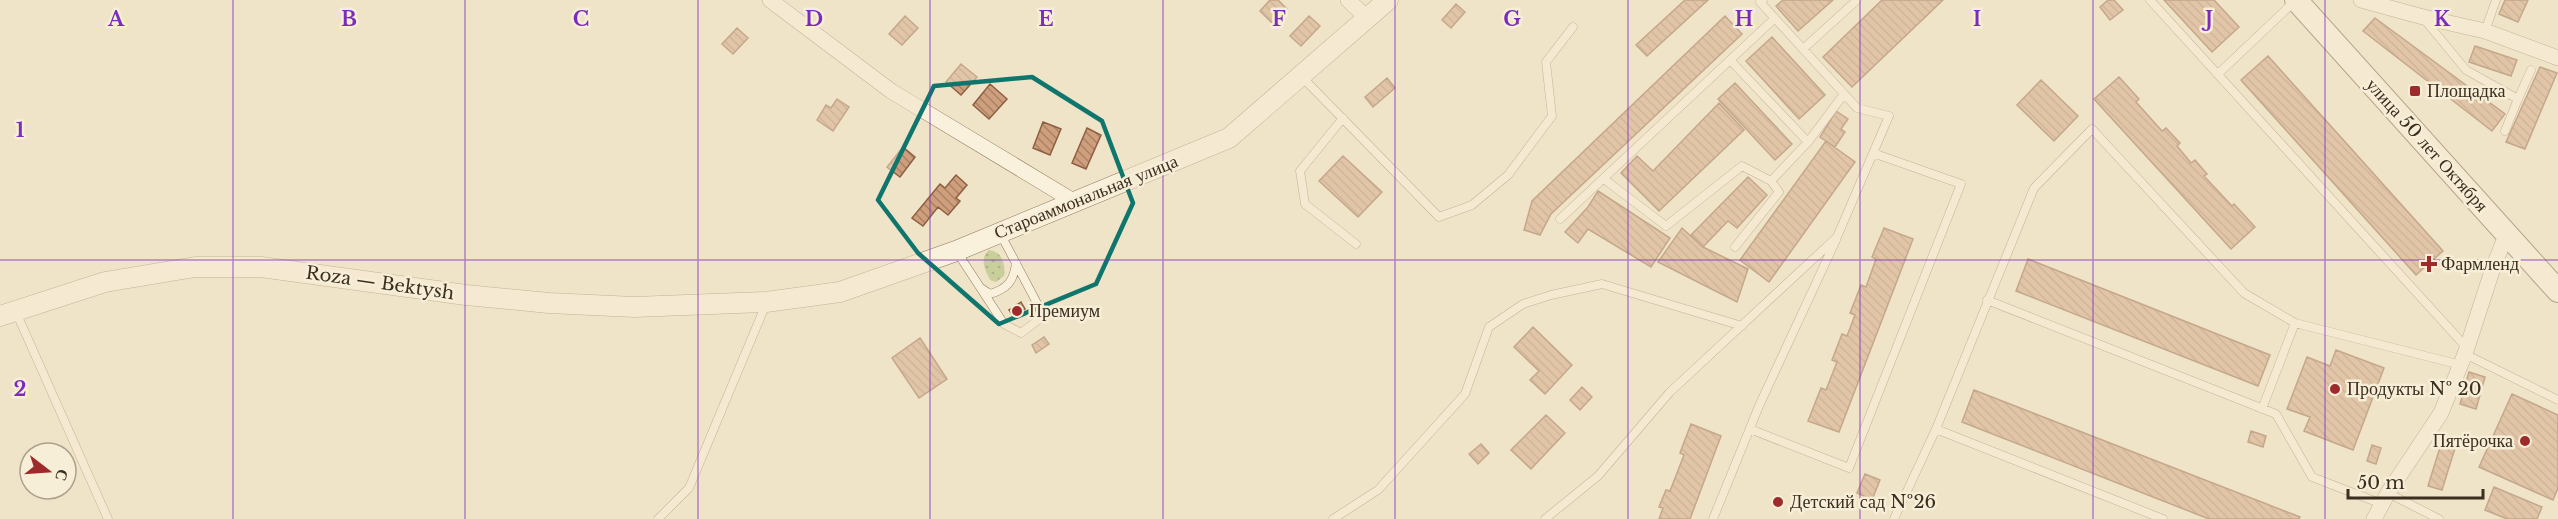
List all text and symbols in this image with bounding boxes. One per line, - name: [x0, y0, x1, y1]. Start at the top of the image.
- text: A: [107, 7, 125, 31]
- text: B: [341, 7, 357, 31]
- text: C: [573, 7, 589, 31]
- text: D: [805, 7, 823, 31]
- text: E: [1038, 7, 1054, 31]
- text: F: [1272, 7, 1286, 31]
- text: G: [1503, 7, 1521, 31]
- text: H: [1735, 7, 1754, 31]
- text: I: [1973, 7, 1981, 31]
- text: J: [2201, 7, 2213, 31]
- text: K: [2434, 7, 2451, 31]
- street label: улица 50 лет Октября: [2361, 74, 2493, 216]
- place label: Площадка: [2427, 80, 2505, 102]
- marker: Площадка: [2408, 84, 2422, 98]
- text: 1: [16, 118, 25, 142]
- street label: Староаммональная улица: [991, 150, 1181, 244]
- place label: Фармленд: [2441, 253, 2519, 275]
- marker: Фармленд: [2422, 257, 2436, 271]
- street label: Roza — Bektysh: [304, 262, 456, 304]
- place label: Премиум: [1029, 300, 1100, 322]
- marker: Премиум: [1010, 304, 1024, 318]
- text: 2: [13, 377, 27, 401]
- place label: Продукты № 20: [2347, 378, 2482, 400]
- marker: Продукты № 20: [2328, 382, 2342, 396]
- place label: Пятёрочка: [2433, 430, 2513, 452]
- marker: Пятёрочка: [2518, 434, 2532, 448]
- north arrow: [18, 441, 78, 501]
- scale bar: [2348, 462, 2483, 500]
- text: С: [51, 467, 74, 484]
- text: 50 m: [2357, 472, 2405, 494]
- place label: Детский сад №26: [1790, 491, 1936, 513]
- marker: Детский сад №26: [1771, 495, 1785, 509]

